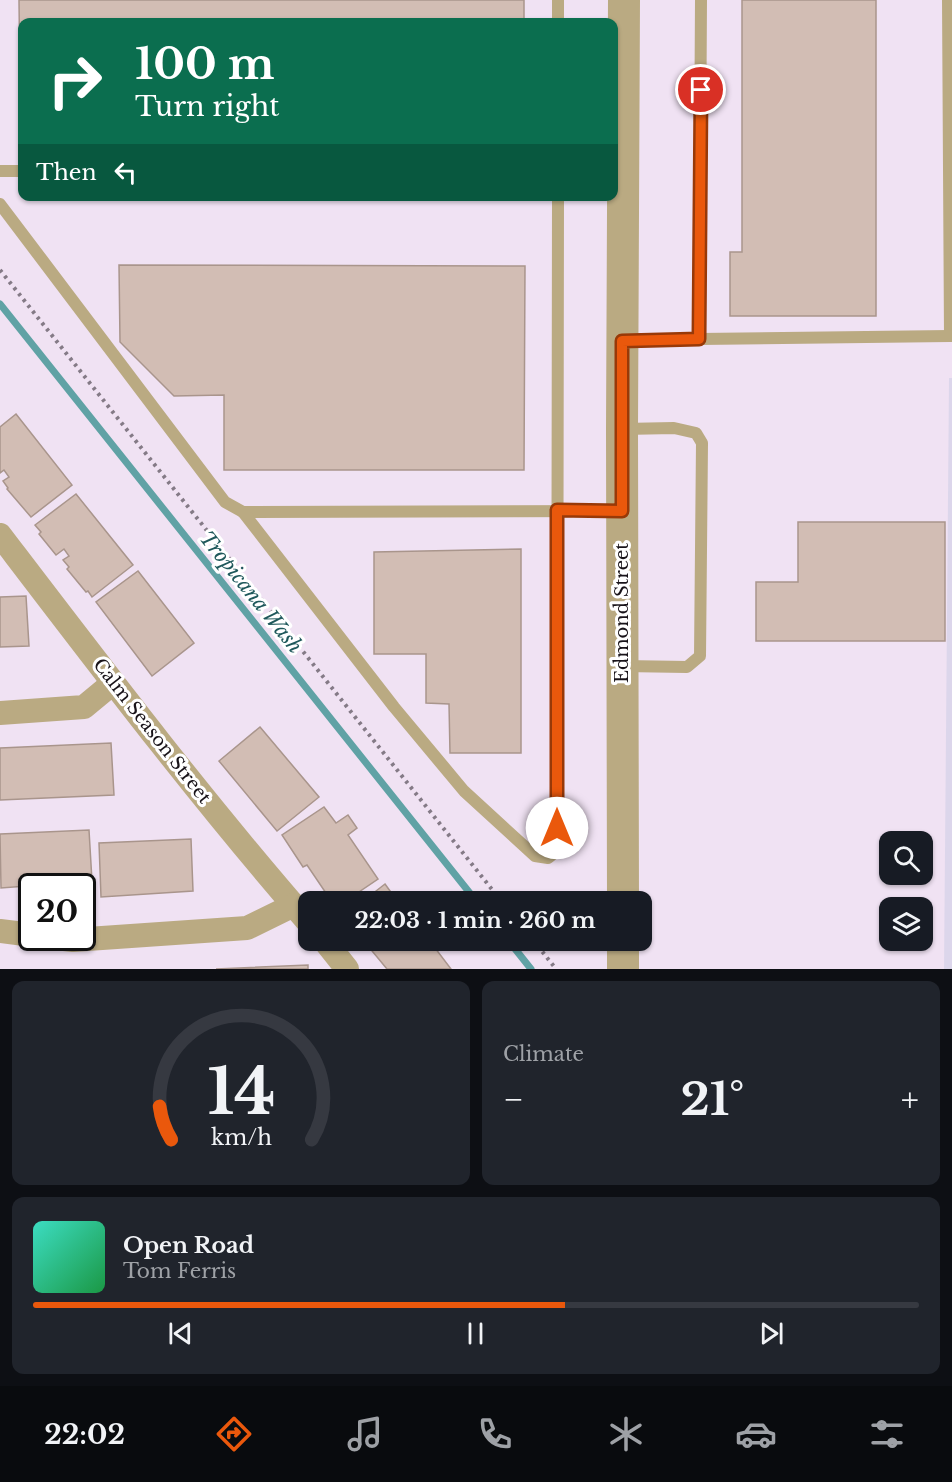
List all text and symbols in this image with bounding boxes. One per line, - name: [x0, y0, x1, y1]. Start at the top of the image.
- text: 100 m: [135, 38, 274, 90]
- icon: right: [36, 42, 114, 120]
- pin: [675, 64, 726, 115]
- icon: arrive: [684, 73, 717, 106]
- text: Turn right: [135, 90, 279, 123]
- icon: left: [109, 156, 142, 189]
- text: Then: [36, 159, 97, 186]
- water label: Tropicana Wash: [194, 526, 308, 658]
- street label: Edmond Street: [611, 543, 633, 683]
- street label: Calm Season Street: [88, 654, 216, 808]
- position arrow: [525, 796, 589, 860]
- map controls: [879, 831, 933, 951]
- button: search: [879, 831, 933, 885]
- speed limit sign: 20: [18, 873, 96, 951]
- button: layers: [879, 897, 933, 951]
- text: 22:03 · 1 min · 260 m: [355, 907, 595, 934]
- text: Climate: [503, 1042, 584, 1066]
- text: 14: [207, 1053, 275, 1131]
- text: 21°: [680, 1071, 744, 1127]
- text: −: [503, 1079, 524, 1120]
- text: +: [901, 1079, 919, 1120]
- text: km/h: [211, 1124, 272, 1151]
- text: Open Road: [123, 1232, 254, 1259]
- text: Tom Ferris: [123, 1259, 236, 1283]
- icon: previous: [164, 1317, 197, 1350]
- icon: pause: [459, 1317, 492, 1350]
- icon: next: [755, 1317, 788, 1350]
- icon: directions: [213, 1413, 255, 1455]
- icon: music: [344, 1413, 386, 1455]
- icon: phone: [474, 1413, 516, 1455]
- icon: climate: [605, 1413, 647, 1455]
- icon: car: [735, 1413, 777, 1455]
- icon: filters: [866, 1413, 908, 1455]
- text: 22:02: [44, 1418, 125, 1451]

